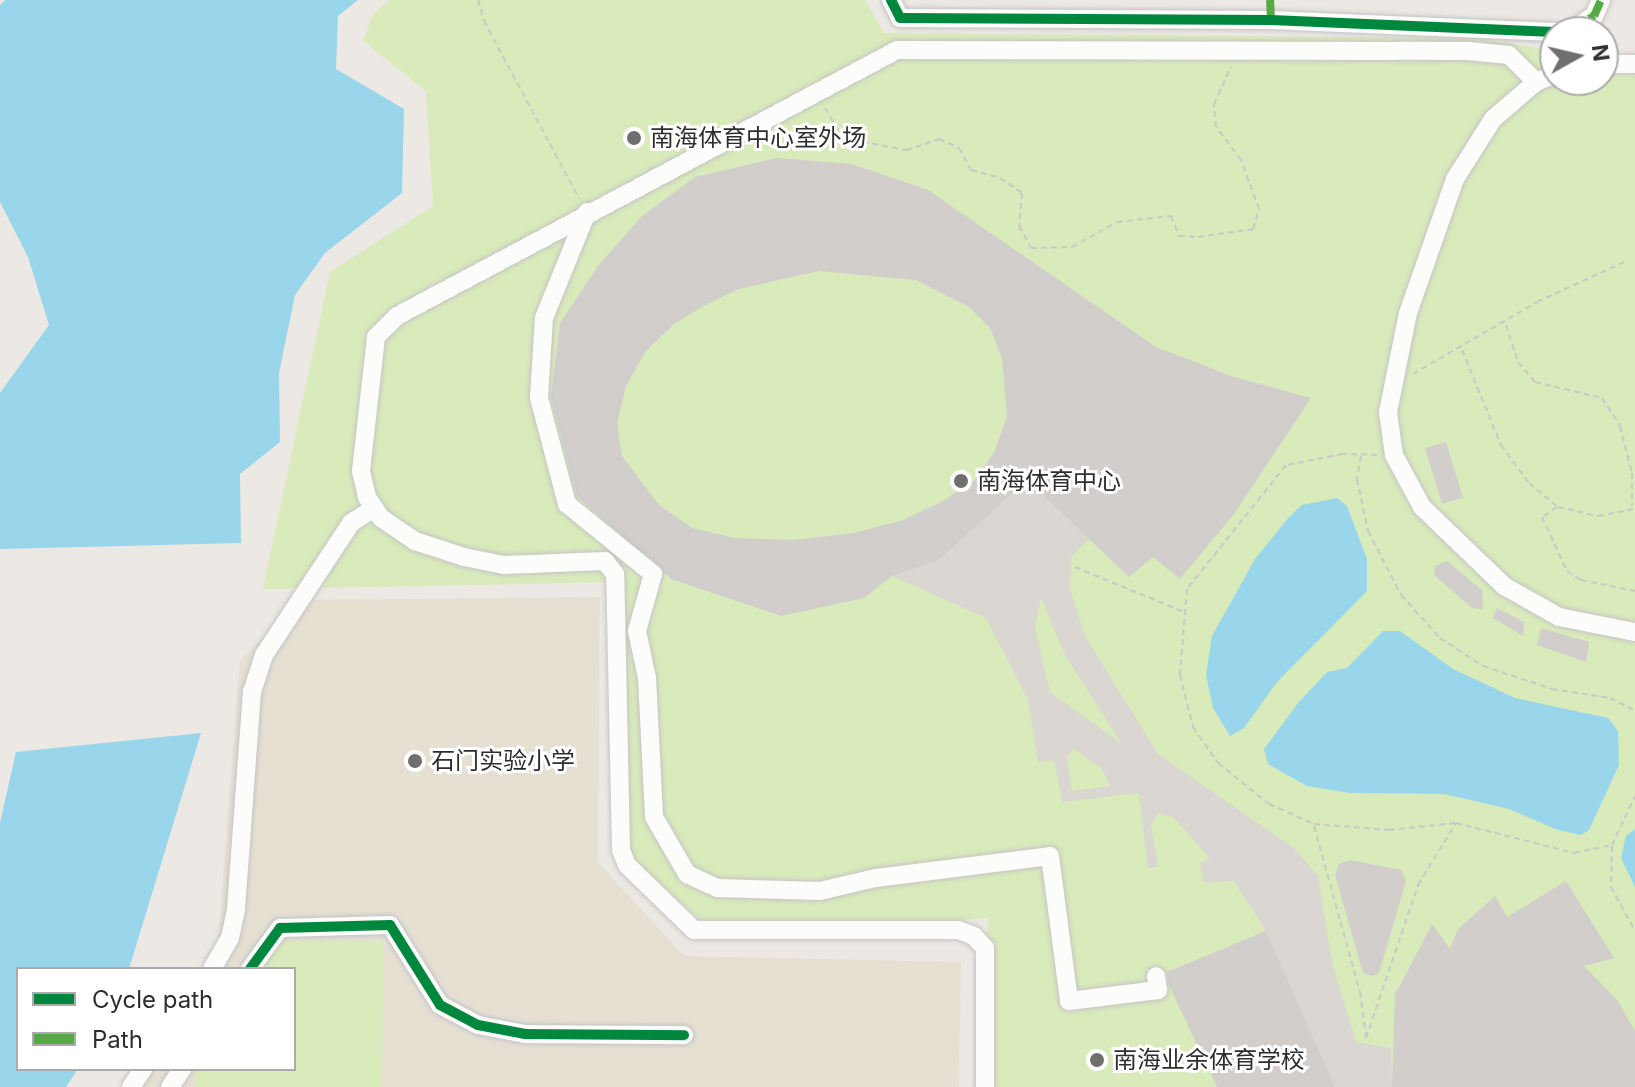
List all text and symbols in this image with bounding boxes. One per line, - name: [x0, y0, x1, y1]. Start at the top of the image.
- north arrow: [1539, 16, 1619, 96]
- text: N: [1587, 43, 1615, 63]
- place label: 南海体育中心室外场: [650, 124, 866, 152]
- marker: 南海体育中心室外场: [625, 129, 643, 147]
- place label: 南海体育中心: [977, 467, 1121, 495]
- marker: 南海体育中心: [952, 472, 970, 490]
- place label: 石门实验小学: [431, 747, 575, 775]
- marker: 石门实验小学: [406, 752, 424, 770]
- legend: [16, 967, 296, 1071]
- text: Cycle path: [92, 985, 213, 1014]
- text: Path: [92, 1025, 143, 1054]
- place label: 南海业余体育学校: [1113, 1046, 1305, 1074]
- marker: 南海业余体育学校: [1088, 1051, 1106, 1069]

